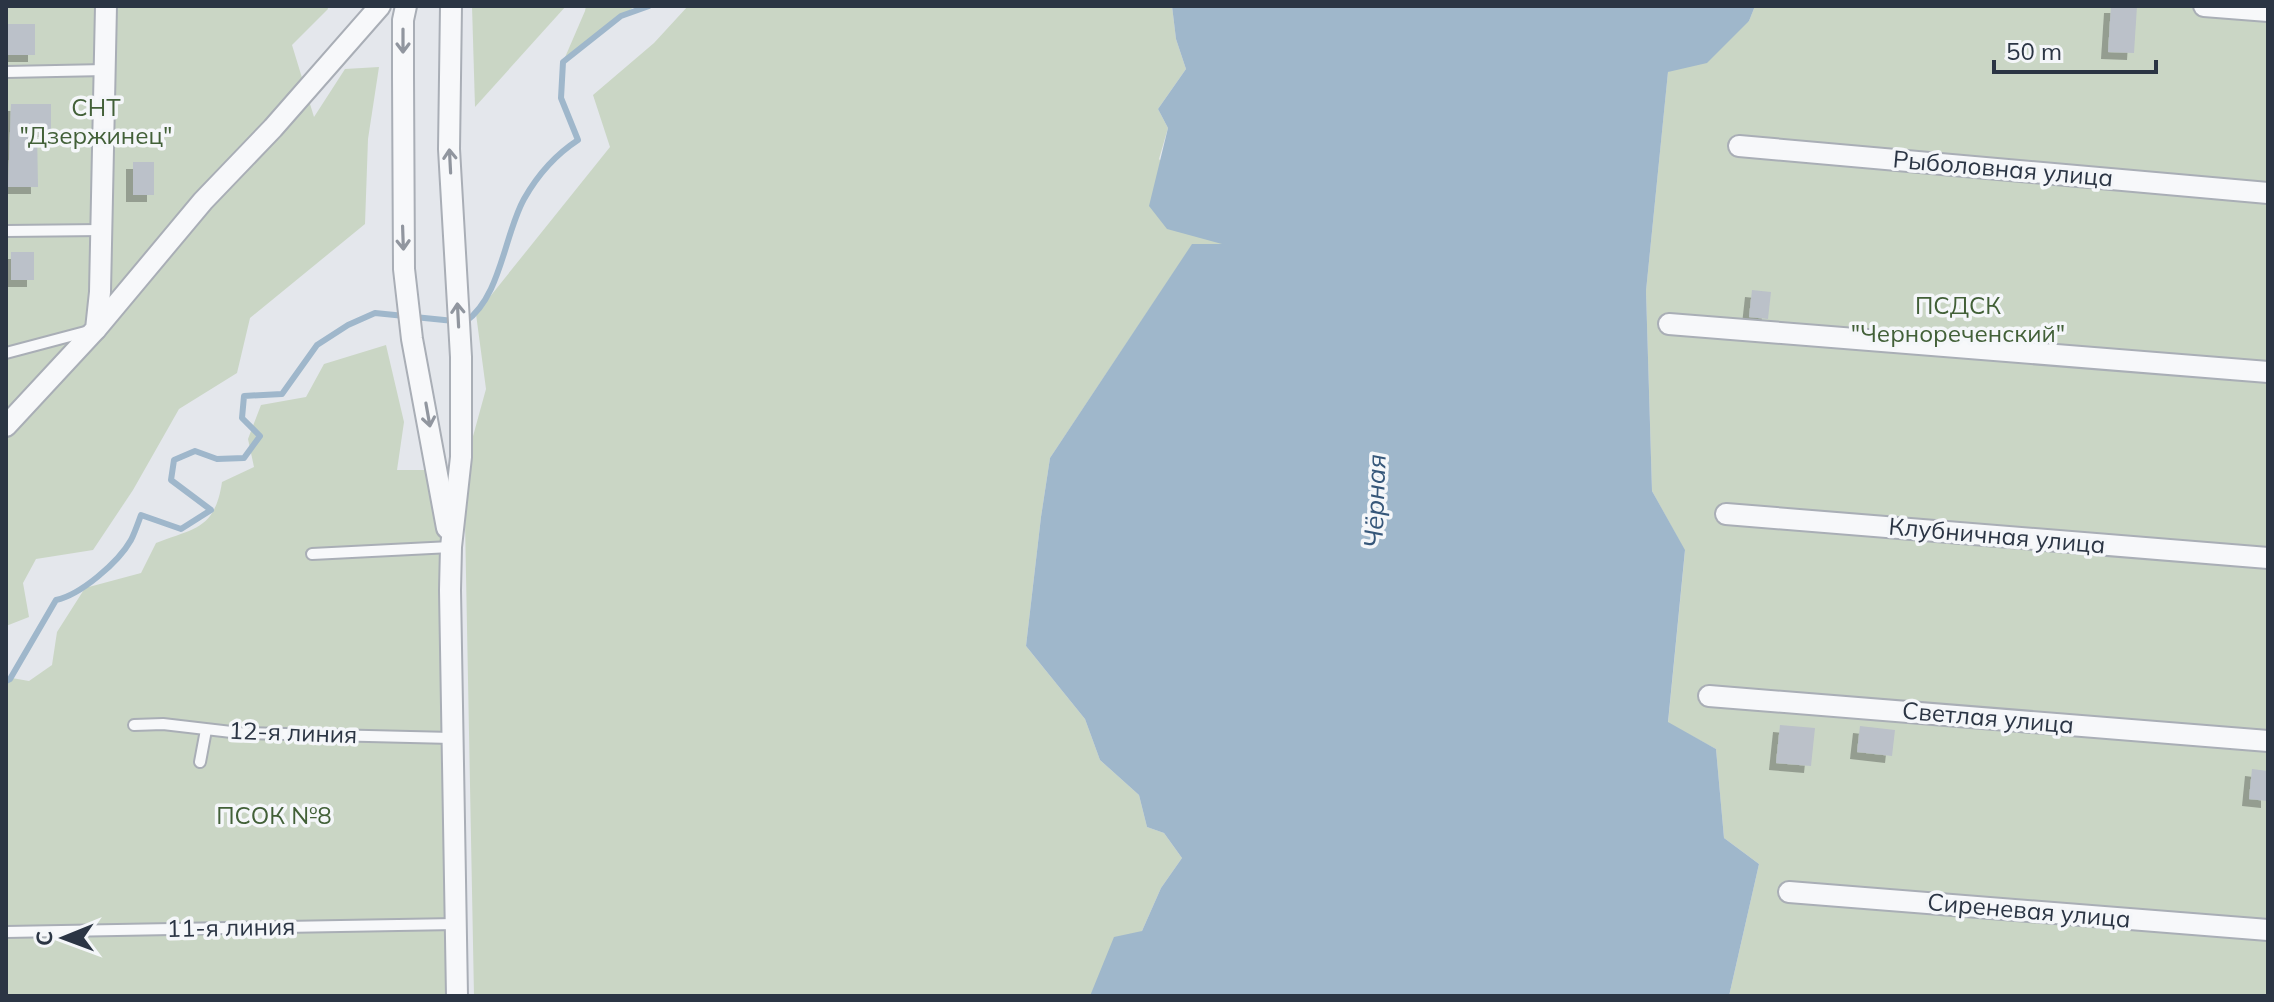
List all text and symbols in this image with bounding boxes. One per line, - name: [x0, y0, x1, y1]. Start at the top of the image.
- scale bar: [1994, 24, 2156, 74]
- one-way arrow: [395, 27, 411, 54]
- text: 50 m: [2006, 36, 2062, 66]
- park label: СНТ "Дзержинец": [19, 92, 173, 150]
- street label: Рыболовная улица: [1892, 143, 2114, 193]
- one-way arrow: [442, 148, 457, 175]
- one-way arrow: [395, 224, 410, 251]
- park label: ПСДСК "Чернореченский": [1851, 290, 2065, 348]
- one-way arrow: [451, 302, 466, 329]
- one-way arrow: [422, 402, 437, 427]
- water label: Чёрная: [1356, 453, 1393, 549]
- street label: Клубничная улица: [1888, 511, 2107, 559]
- street label: Светлая улица: [1901, 695, 2075, 739]
- street label: 12-я линия: [228, 715, 358, 749]
- park label: ПСОК №8: [216, 800, 332, 830]
- street label: Сиреневая улица: [1926, 886, 2132, 934]
- north arrow: [24, 898, 104, 978]
- street label: 11-я линия: [166, 911, 296, 943]
- text: С: [30, 931, 58, 946]

